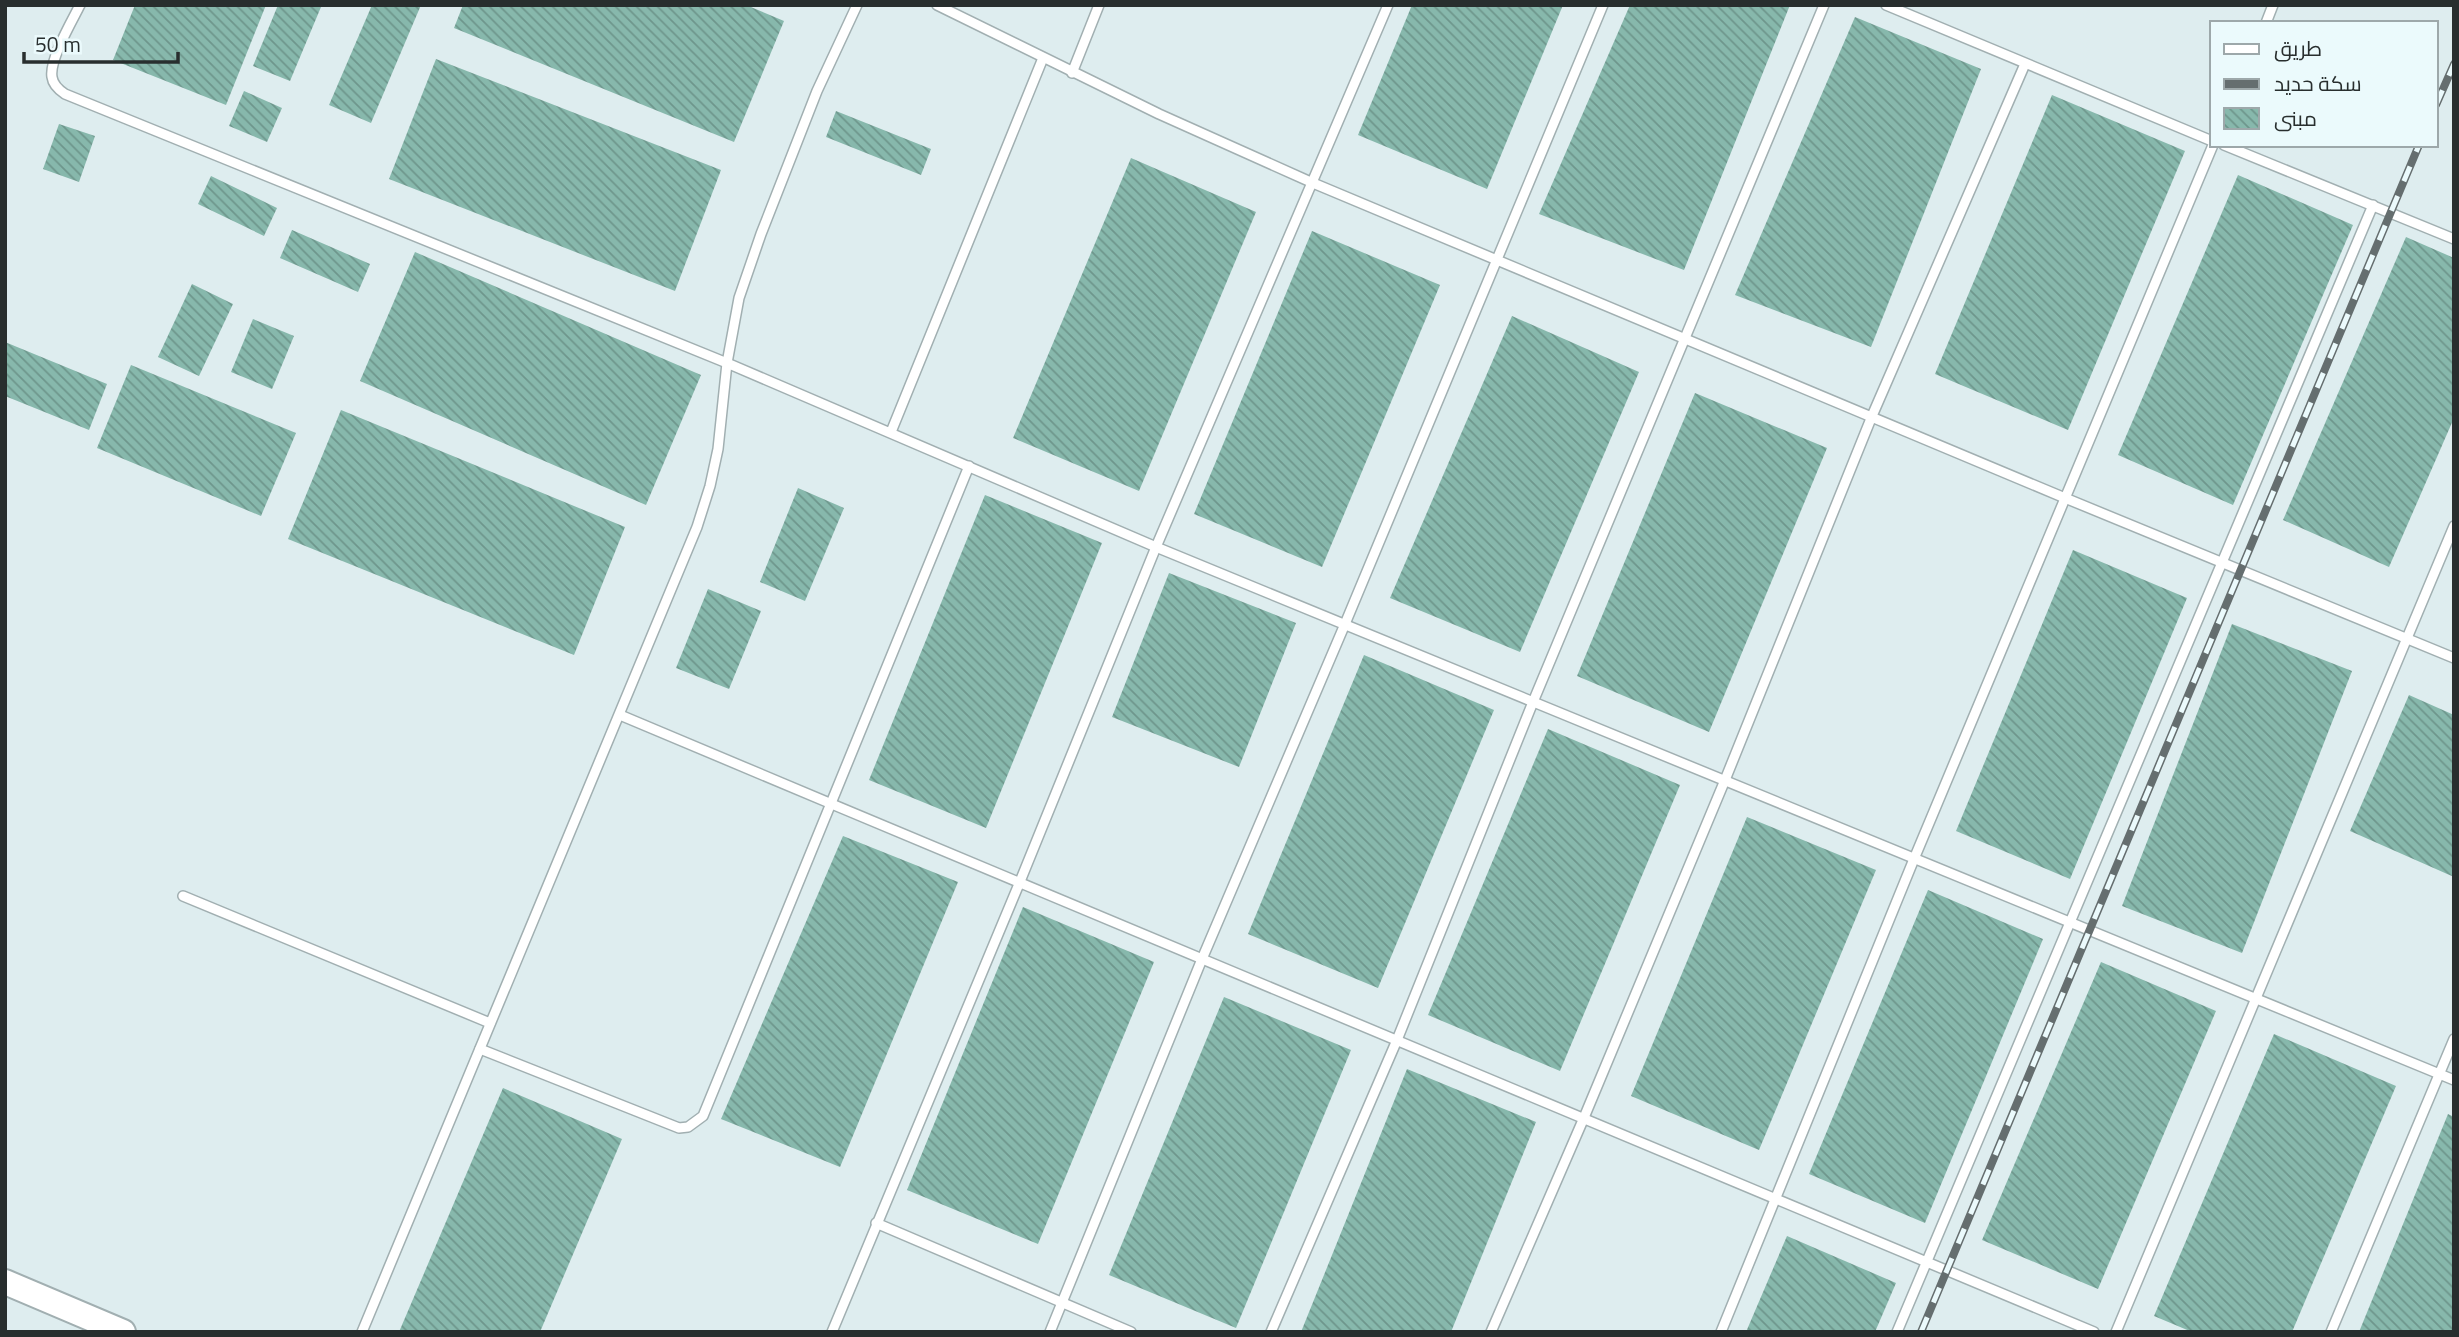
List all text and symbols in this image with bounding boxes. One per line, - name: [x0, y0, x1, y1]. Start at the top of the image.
- scale bar: [24, 21, 178, 65]
- legend: [2210, 21, 2438, 147]
- text: 50 m: [35, 28, 81, 60]
- text: طريق: [2274, 32, 2322, 64]
- text: سكة حديد: [2274, 67, 2362, 99]
- text: مبنى: [2274, 102, 2317, 134]

